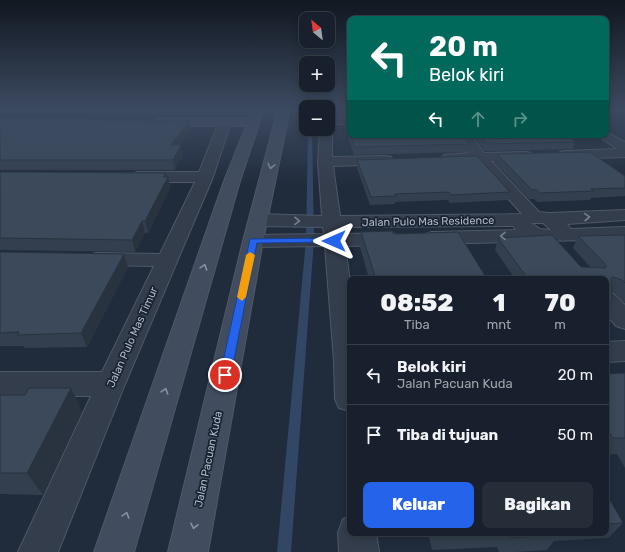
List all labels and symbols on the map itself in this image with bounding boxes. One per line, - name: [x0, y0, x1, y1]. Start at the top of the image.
- north arrow: [299, 12, 335, 48]
- one-way arrow: [267, 163, 275, 169]
- one-way arrow: [584, 213, 590, 221]
- street label: Jalan Pulo Mas Residence: [362, 214, 494, 229]
- one-way arrow: [294, 217, 300, 225]
- position arrow: [313, 220, 355, 262]
- one-way arrow: [500, 232, 506, 241]
- one-way arrow: [199, 264, 208, 271]
- street label: Jalan Pulo Mas Timur: [104, 284, 161, 390]
- pin: [208, 358, 242, 392]
- one-way arrow: [160, 388, 169, 395]
- street label: Jalan Pacuan Kuda: [192, 410, 225, 508]
- one-way arrow: [121, 511, 129, 518]
- one-way arrow: [190, 523, 198, 529]

